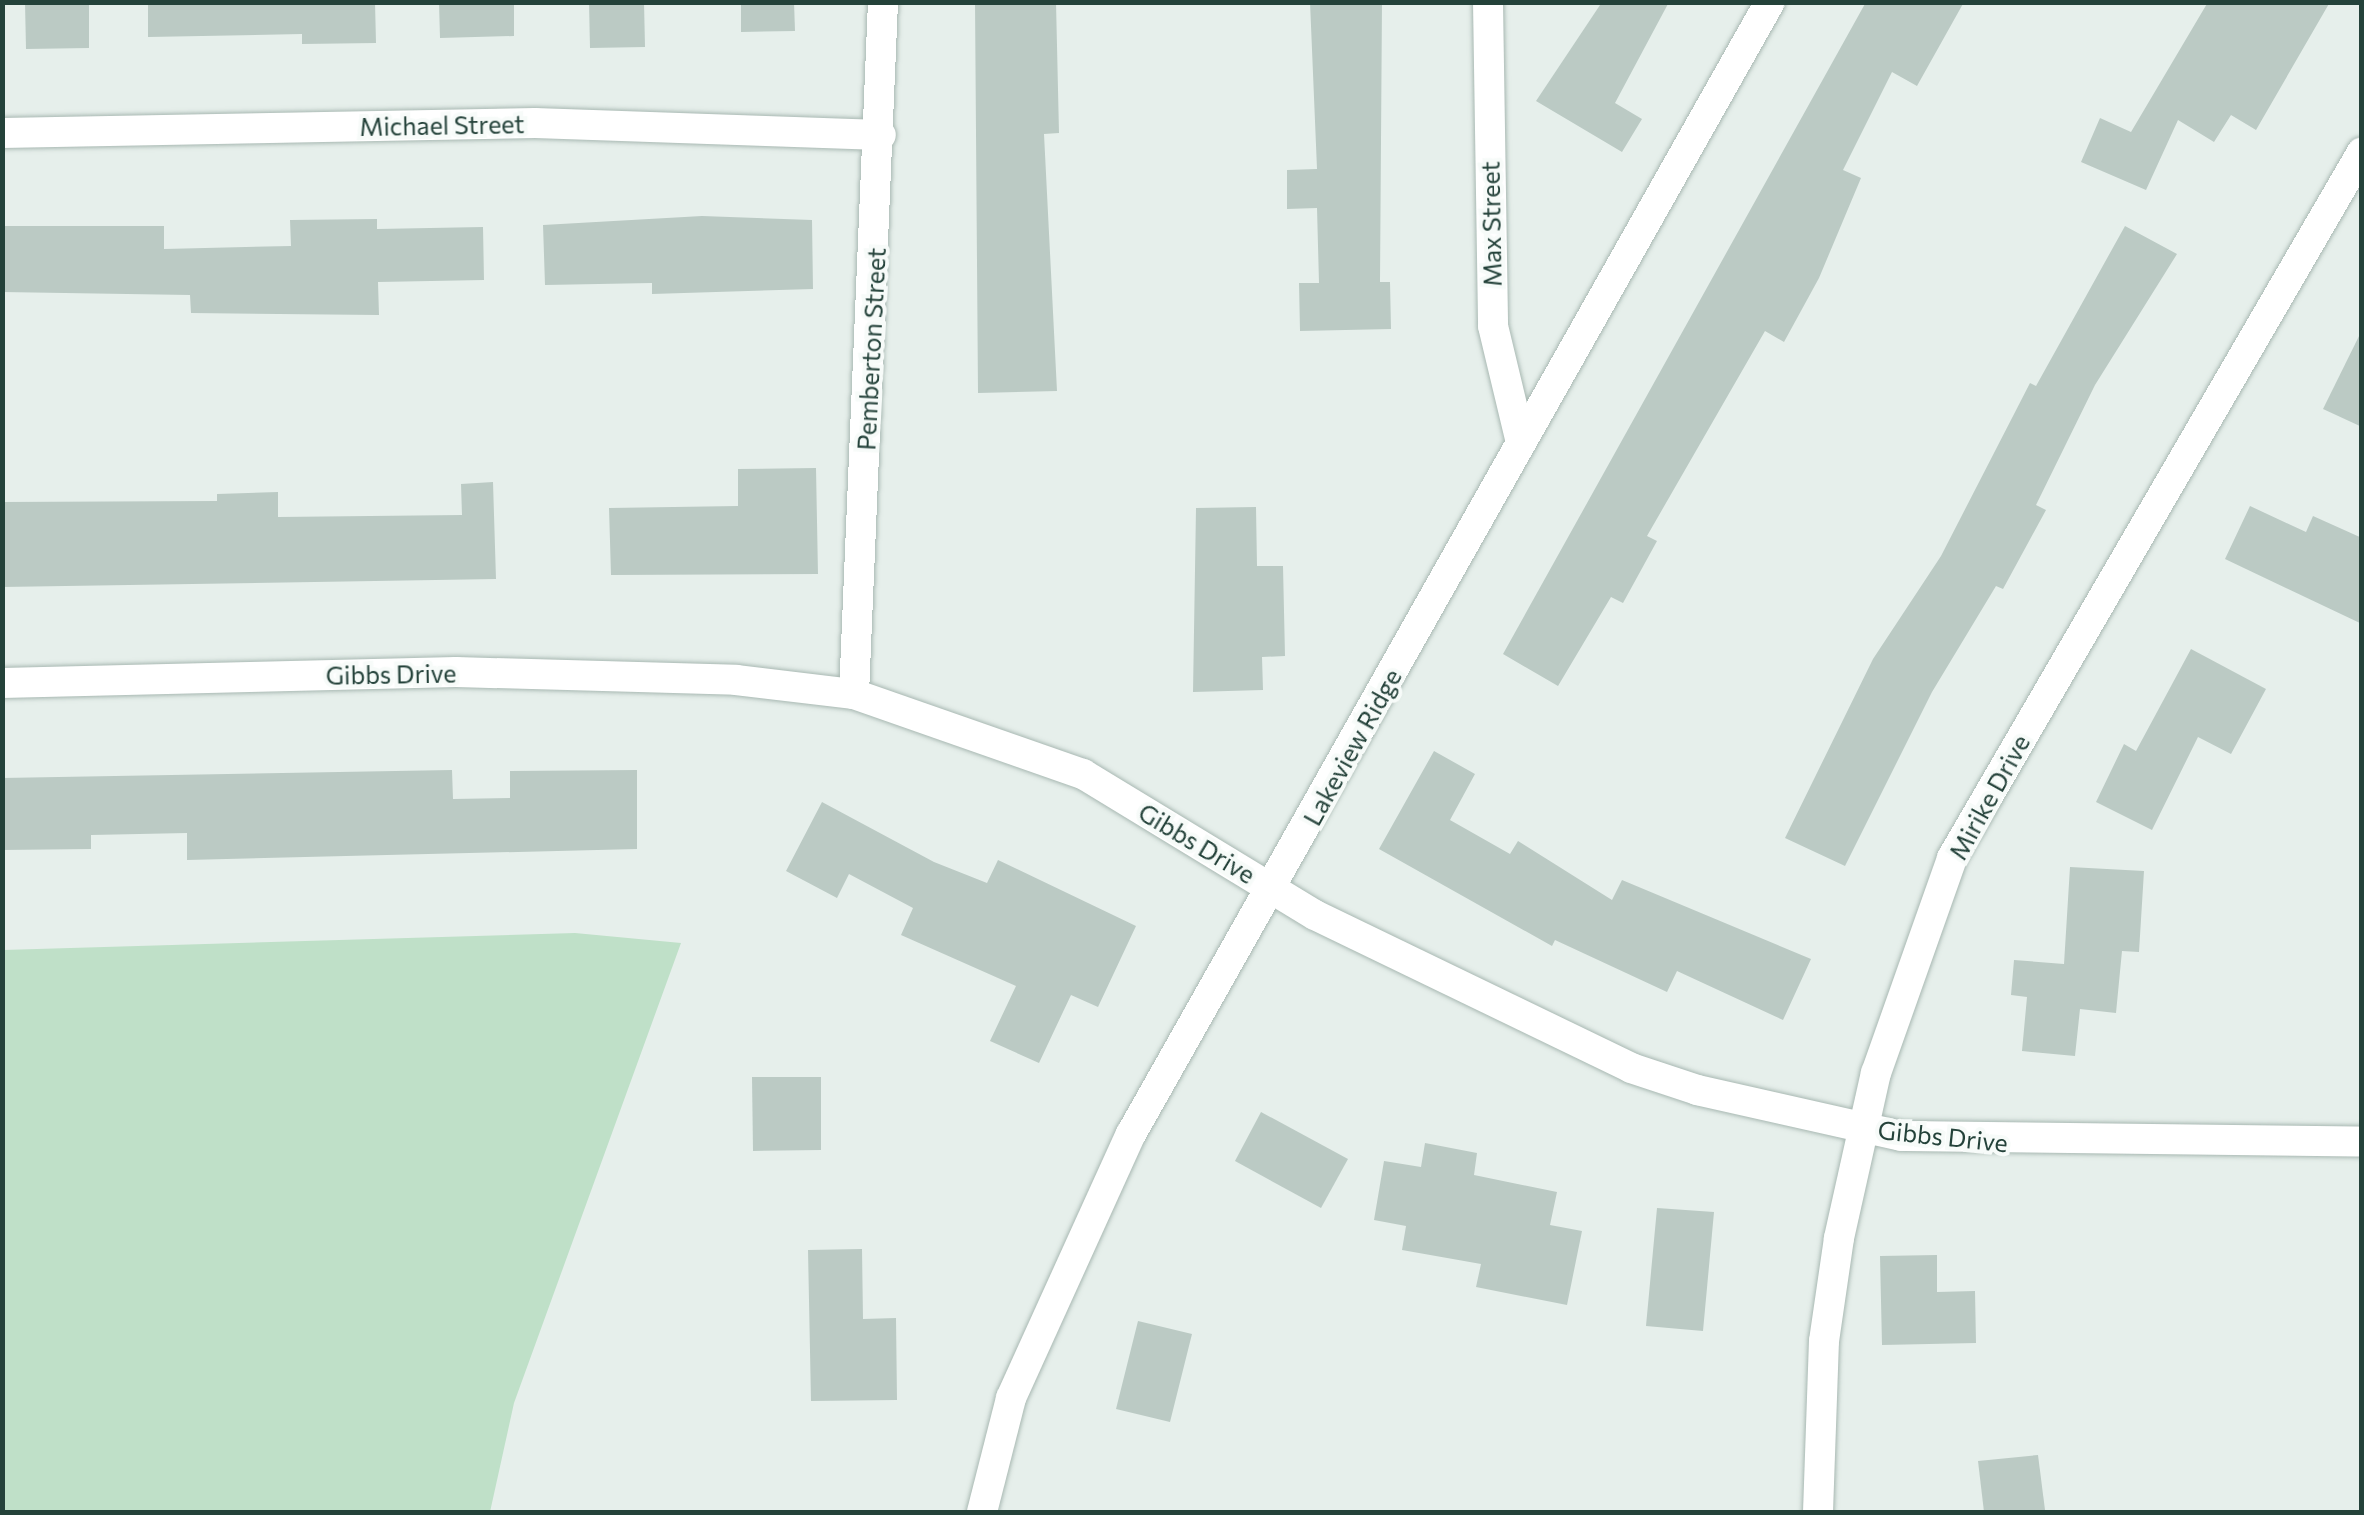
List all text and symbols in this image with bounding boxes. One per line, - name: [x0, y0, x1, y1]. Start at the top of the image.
- street label: Michael Street: [359, 109, 525, 141]
- street label: Max Street: [1475, 161, 1507, 287]
- street label: Pemberton Street: [851, 247, 891, 451]
- street label: Gibbs Drive: [325, 658, 457, 690]
- street label: Lakeview Ridge: [1297, 664, 1407, 830]
- street label: Mirike Drive: [1942, 729, 2036, 865]
- street label: Gibbs Drive: [1133, 797, 1261, 889]
- street label: Gibbs Drive: [1876, 1114, 2010, 1158]

